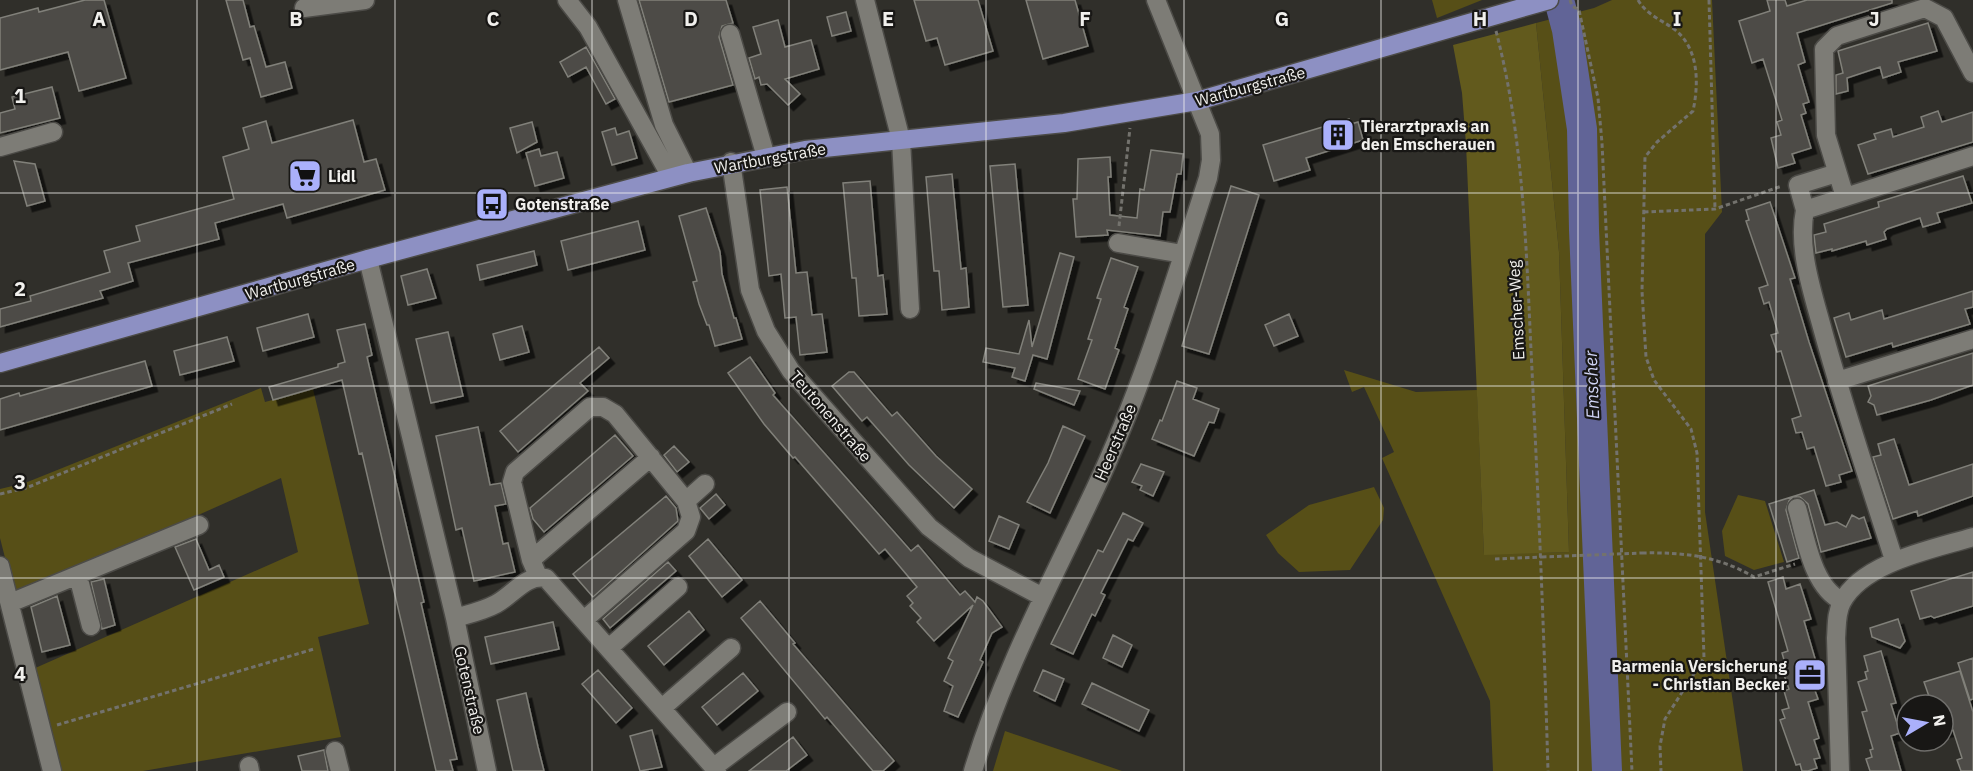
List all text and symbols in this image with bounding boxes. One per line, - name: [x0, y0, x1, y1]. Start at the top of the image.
- text: A: [92, 5, 106, 32]
- text: B: [289, 5, 303, 32]
- text: C: [486, 5, 500, 32]
- text: D: [684, 5, 698, 32]
- text: E: [882, 5, 894, 32]
- text: F: [1079, 5, 1091, 32]
- text: G: [1275, 5, 1289, 32]
- text: H: [1473, 5, 1487, 32]
- text: I: [1673, 5, 1681, 32]
- text: J: [1868, 5, 1880, 32]
- street label: Wartburgstraße: [1193, 62, 1307, 110]
- text: 1: [14, 82, 26, 109]
- place label: Tierarztpraxis an den Emscherauen: [1361, 116, 1495, 154]
- building icon: Tierarztpraxis an den Emscherauen: [1320, 117, 1356, 153]
- street label: Wartburgstraße: [713, 138, 828, 178]
- supermarket icon: Lidl: [287, 158, 323, 194]
- place label: Lidl: [328, 166, 356, 186]
- bus stop icon: Gotenstraße: [474, 186, 510, 222]
- place label: Gotenstraße: [515, 194, 610, 214]
- street label: Wartburgstraße: [243, 254, 357, 304]
- street label: Emscher-Weg: [1503, 259, 1529, 360]
- text: 2: [14, 275, 26, 302]
- water label: Emscher: [1579, 350, 1604, 420]
- street label: Teutonenstraße: [786, 366, 876, 466]
- street label: Heerstraße: [1090, 400, 1140, 483]
- text: 3: [14, 468, 26, 495]
- street label: Gotenstraße: [450, 644, 490, 736]
- place label: Barmenia Versicherung - Christian Becker: [1611, 656, 1788, 694]
- office icon: Barmenia Versicherung - Christian Becker: [1792, 657, 1828, 693]
- text: 4: [14, 660, 26, 687]
- north arrow: [1895, 693, 1955, 753]
- text: N: [1929, 713, 1951, 728]

